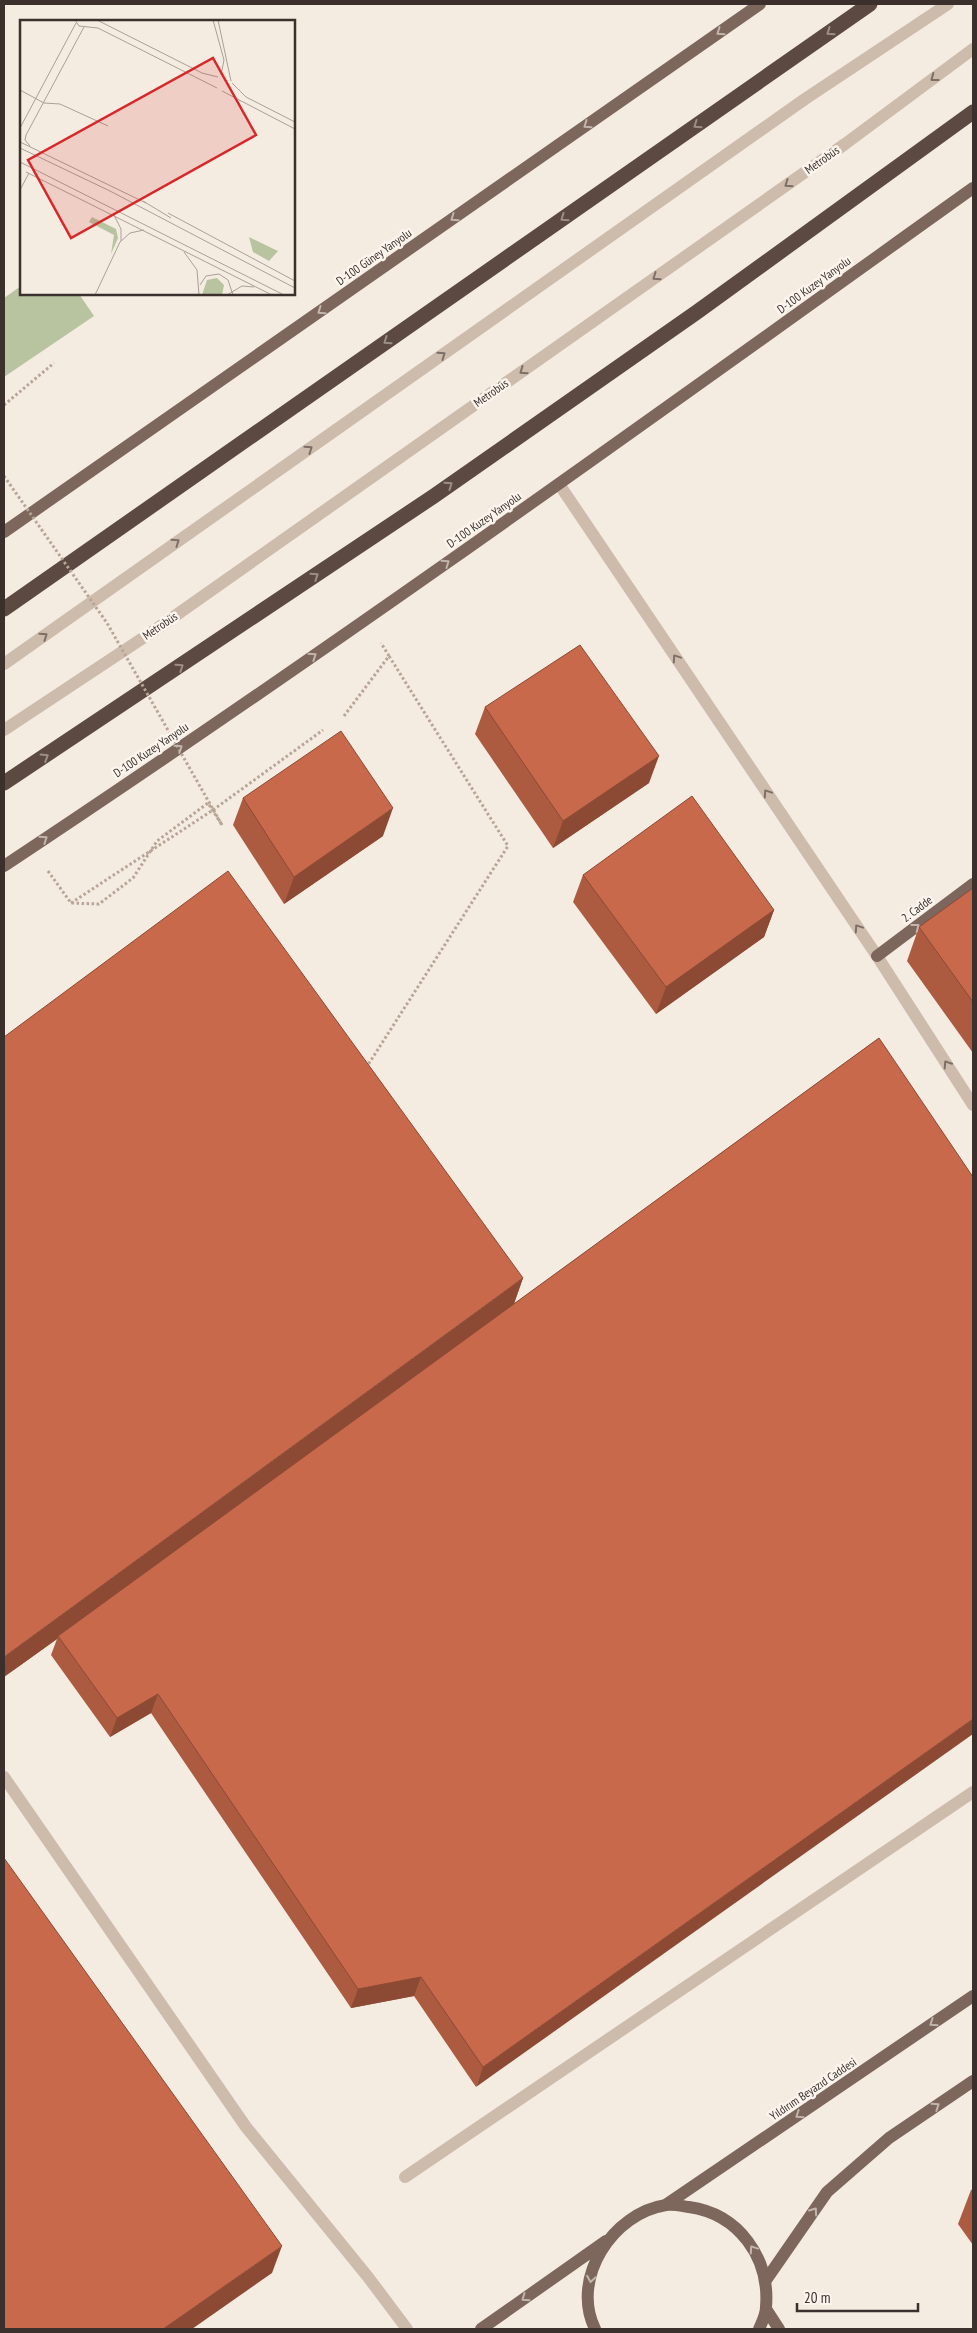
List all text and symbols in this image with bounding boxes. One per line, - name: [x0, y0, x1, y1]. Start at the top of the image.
- inset map: [20, 20, 295, 295]
- one-way arrow: [716, 26, 726, 35]
- one-way arrow: [826, 26, 836, 35]
- one-way arrow: [930, 72, 940, 81]
- one-way arrow: [583, 119, 593, 128]
- one-way arrow: [693, 119, 702, 128]
- street label: Metrobüs: [801, 142, 842, 177]
- one-way arrow: [785, 178, 794, 187]
- one-way arrow: [450, 212, 460, 221]
- one-way arrow: [560, 212, 569, 221]
- street label: D-100 Güney Yanyolu: [333, 225, 414, 288]
- street label: D-100 Kuzey Yanyolu: [774, 253, 853, 316]
- one-way arrow: [652, 271, 662, 280]
- one-way arrow: [317, 305, 327, 314]
- one-way arrow: [384, 335, 393, 344]
- one-way arrow: [436, 352, 446, 361]
- one-way arrow: [519, 365, 529, 374]
- street label: Metrobüs: [470, 375, 511, 410]
- one-way arrow: [303, 446, 313, 455]
- one-way arrow: [444, 482, 453, 491]
- street label: D-100 Kuzey Yanyolu: [444, 488, 524, 551]
- one-way arrow: [171, 539, 180, 548]
- one-way arrow: [441, 560, 450, 569]
- one-way arrow: [309, 573, 319, 582]
- street label: Metrobüs: [139, 609, 180, 643]
- one-way arrow: [38, 633, 47, 642]
- one-way arrow: [308, 652, 317, 662]
- one-way arrow: [673, 654, 682, 664]
- one-way arrow: [174, 664, 184, 673]
- street label: D-100 Kuzey Yanyolu: [110, 719, 191, 780]
- one-way arrow: [173, 745, 183, 754]
- one-way arrow: [40, 754, 49, 764]
- one-way arrow: [764, 789, 773, 799]
- one-way arrow: [39, 836, 48, 845]
- street label: 2. Cadde: [898, 892, 935, 925]
- one-way arrow: [855, 924, 864, 933]
- one-way arrow: [910, 924, 920, 933]
- one-way arrow: [944, 1060, 953, 1069]
- one-way arrow: [929, 2017, 939, 2026]
- street label: Yıldırım Beyazıd Caddesi: [766, 2054, 859, 2123]
- one-way arrow: [931, 2103, 940, 2112]
- one-way arrow: [795, 2109, 805, 2118]
- one-way arrow: [808, 2207, 817, 2217]
- one-way arrow: [750, 2245, 759, 2255]
- one-way arrow: [586, 2275, 597, 2283]
- scale bar: [797, 2280, 918, 2312]
- text: 20 m: [804, 2288, 830, 2307]
- one-way arrow: [522, 2292, 531, 2300]

